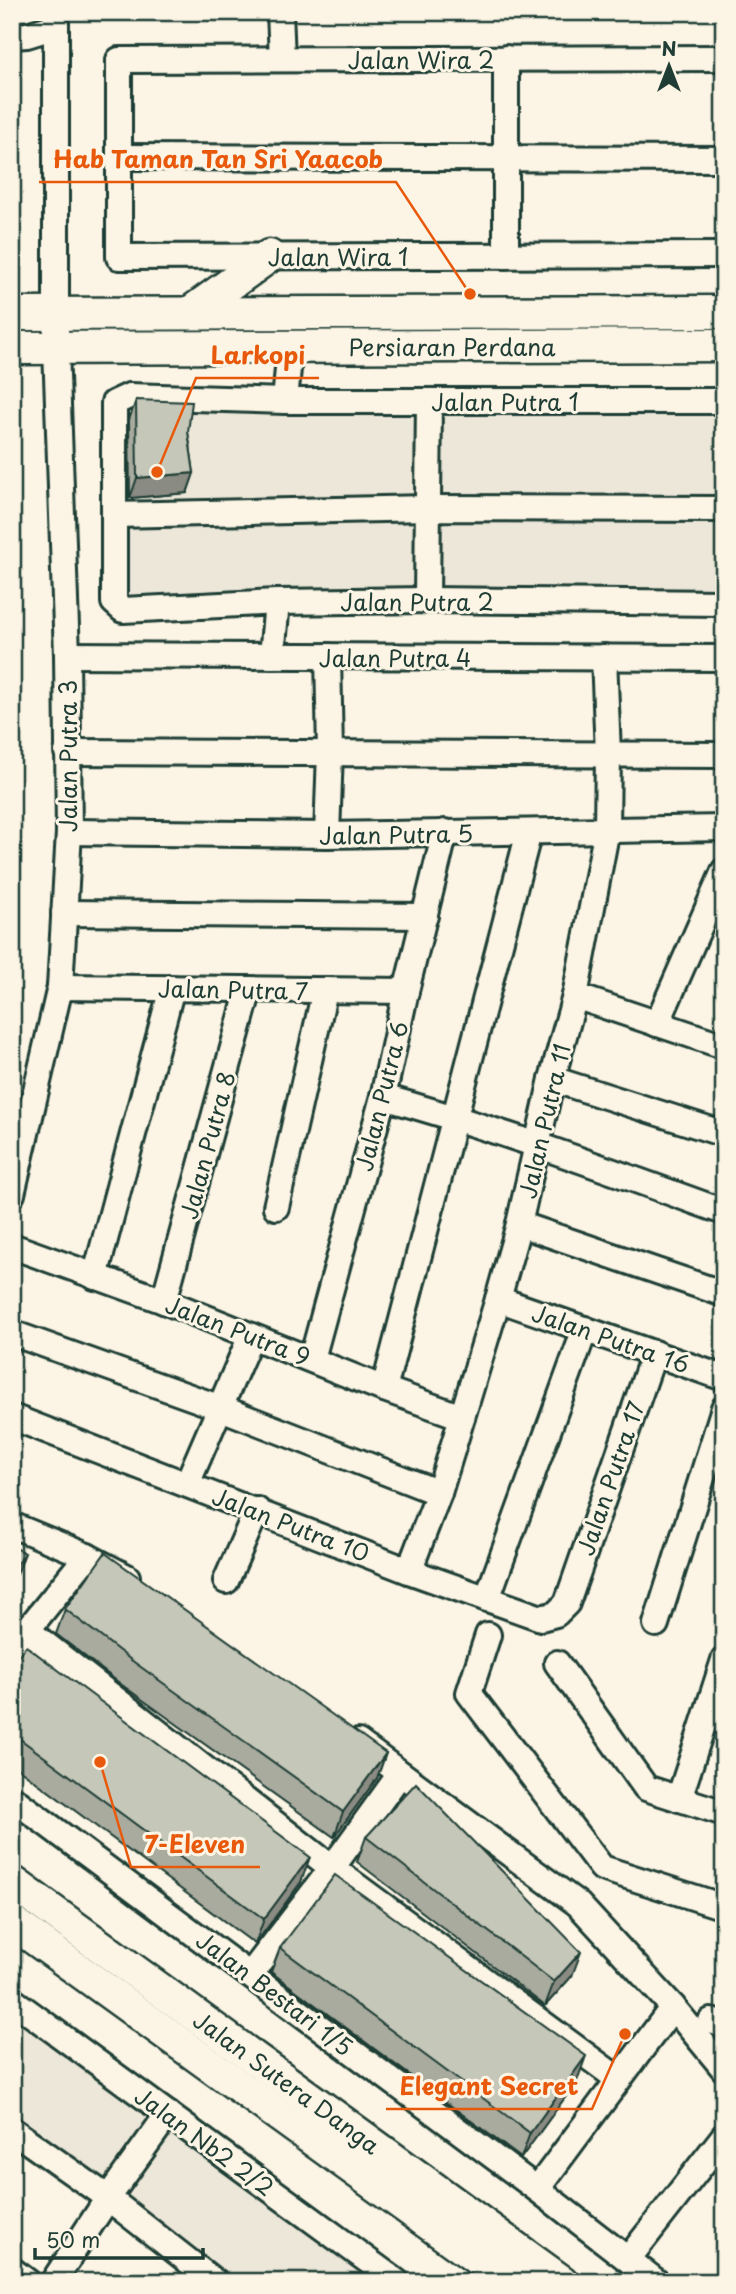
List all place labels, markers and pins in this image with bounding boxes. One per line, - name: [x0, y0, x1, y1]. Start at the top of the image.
- callout: Hab Taman Tan Sri Yaacob: [39, 137, 396, 182]
- callout: Larkopi: [196, 333, 319, 378]
- callout: 7-Eleven: [131, 1822, 260, 1867]
- callout: Elegant Secret: [386, 2064, 592, 2109]

